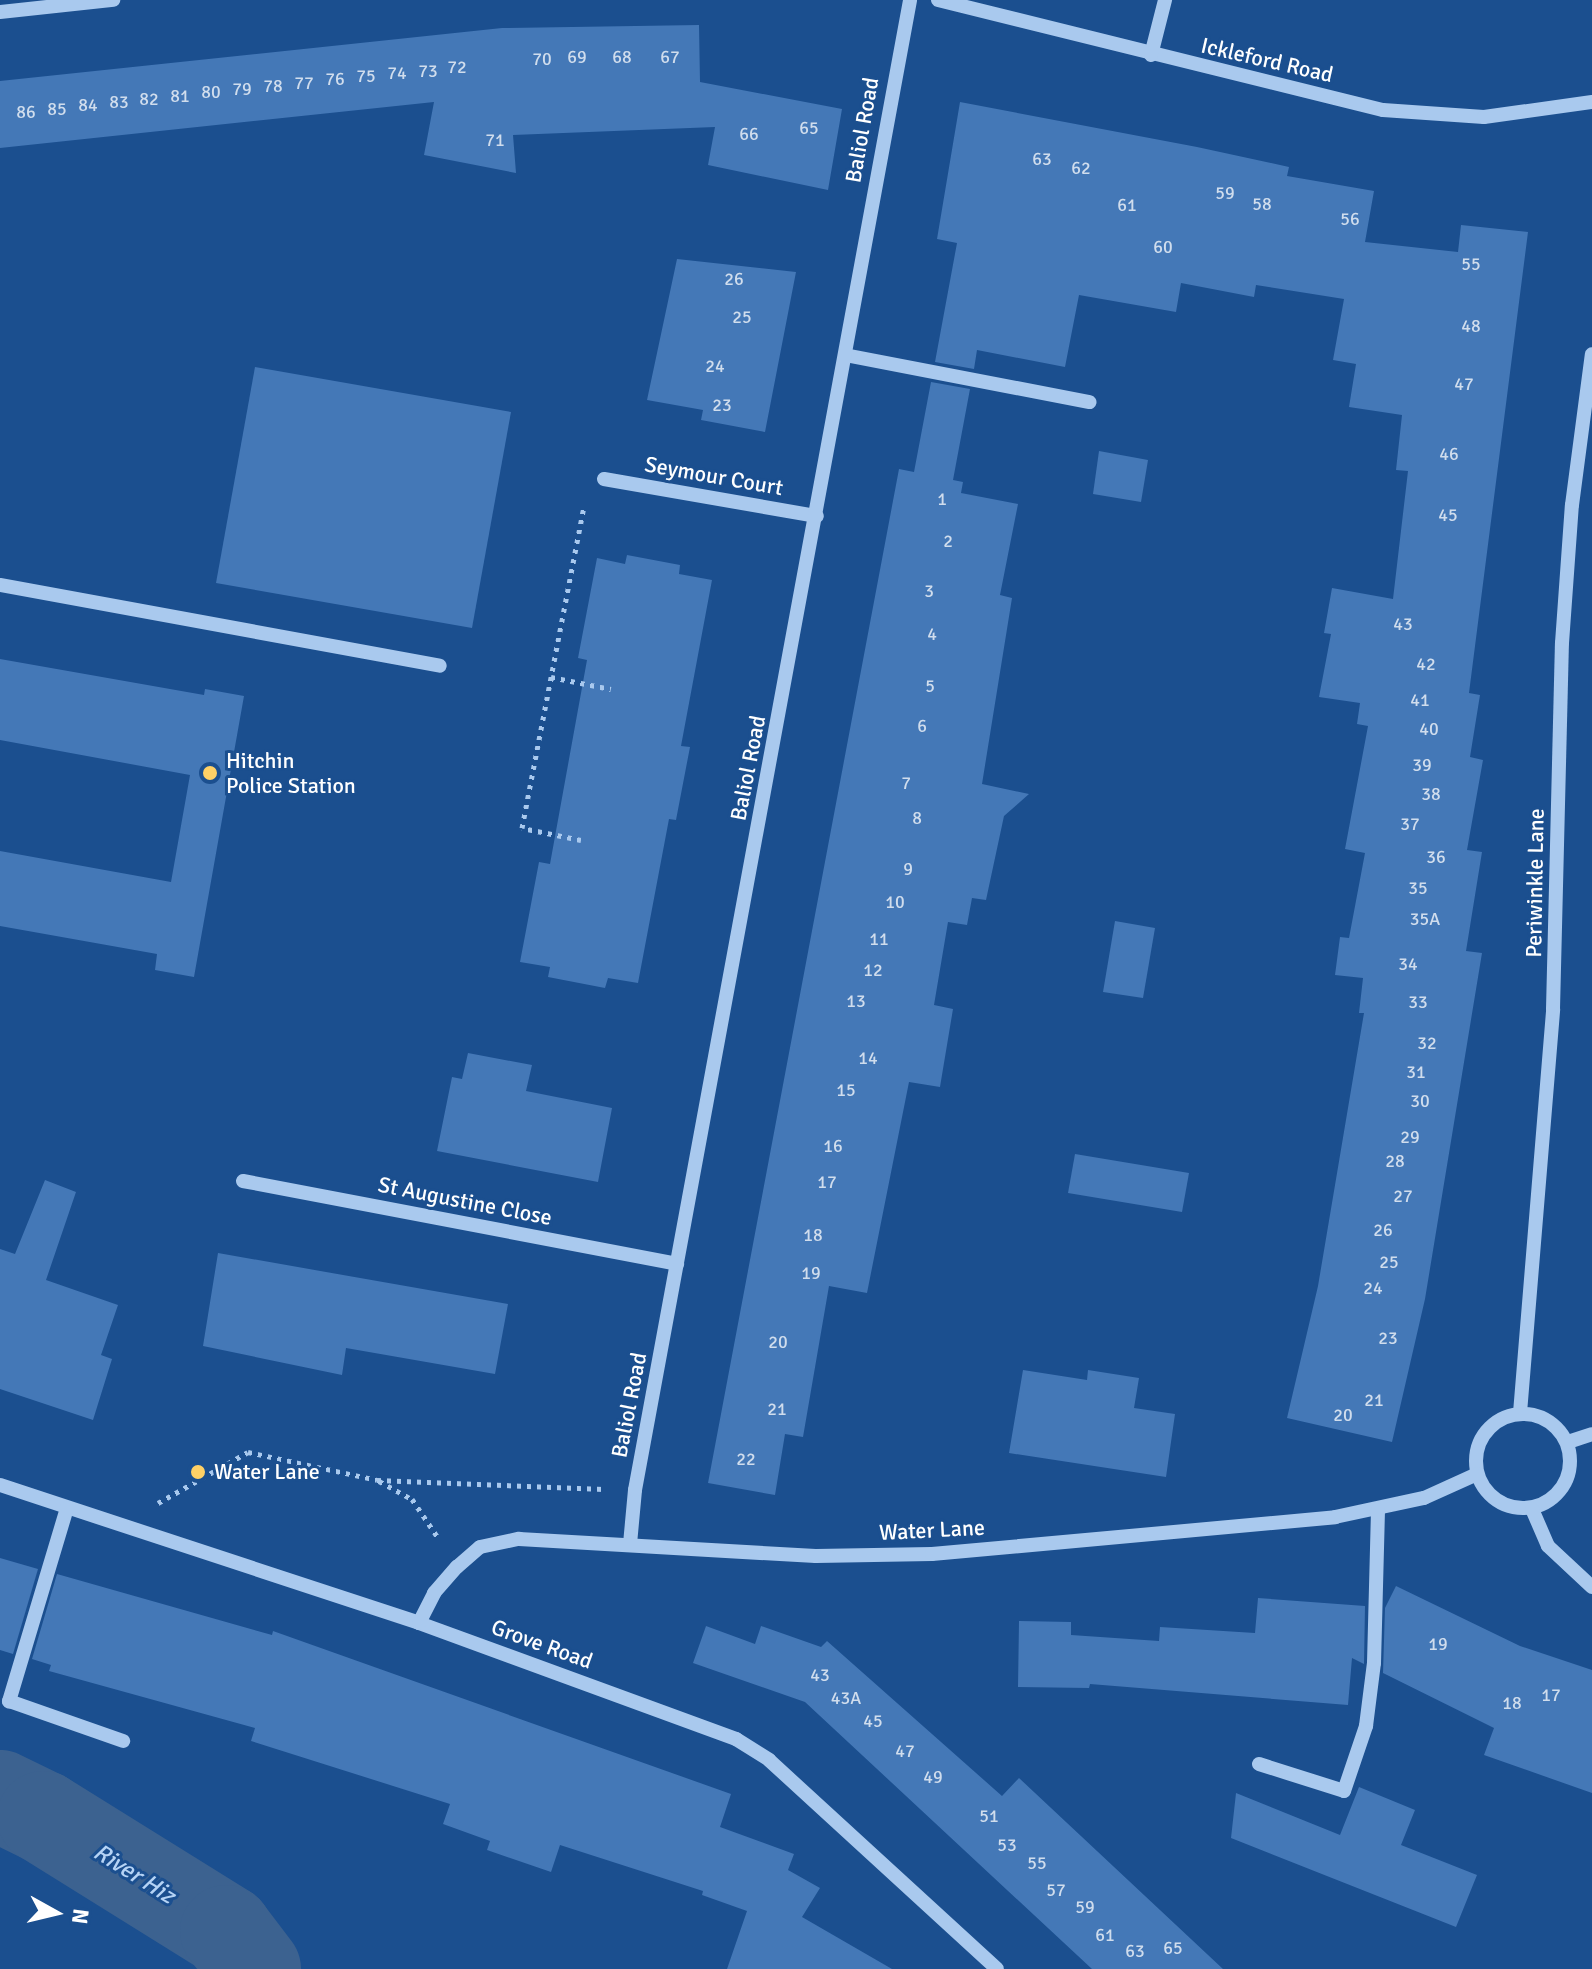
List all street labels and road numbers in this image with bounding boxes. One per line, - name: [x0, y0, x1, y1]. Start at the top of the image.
- street label: Ickleford Road: [1198, 32, 1336, 88]
- street label: Baliol Road: [840, 75, 884, 185]
- street label: Seymour Court: [643, 451, 785, 501]
- street label: Baliol Road: [725, 713, 771, 823]
- street label: Periwinkle Lane: [1520, 808, 1550, 958]
- street label: St Augustine Close: [376, 1171, 554, 1231]
- street label: Baliol Road: [606, 1350, 652, 1460]
- street label: Water Lane: [879, 1514, 985, 1546]
- street label: Grove Road: [488, 1614, 596, 1674]

